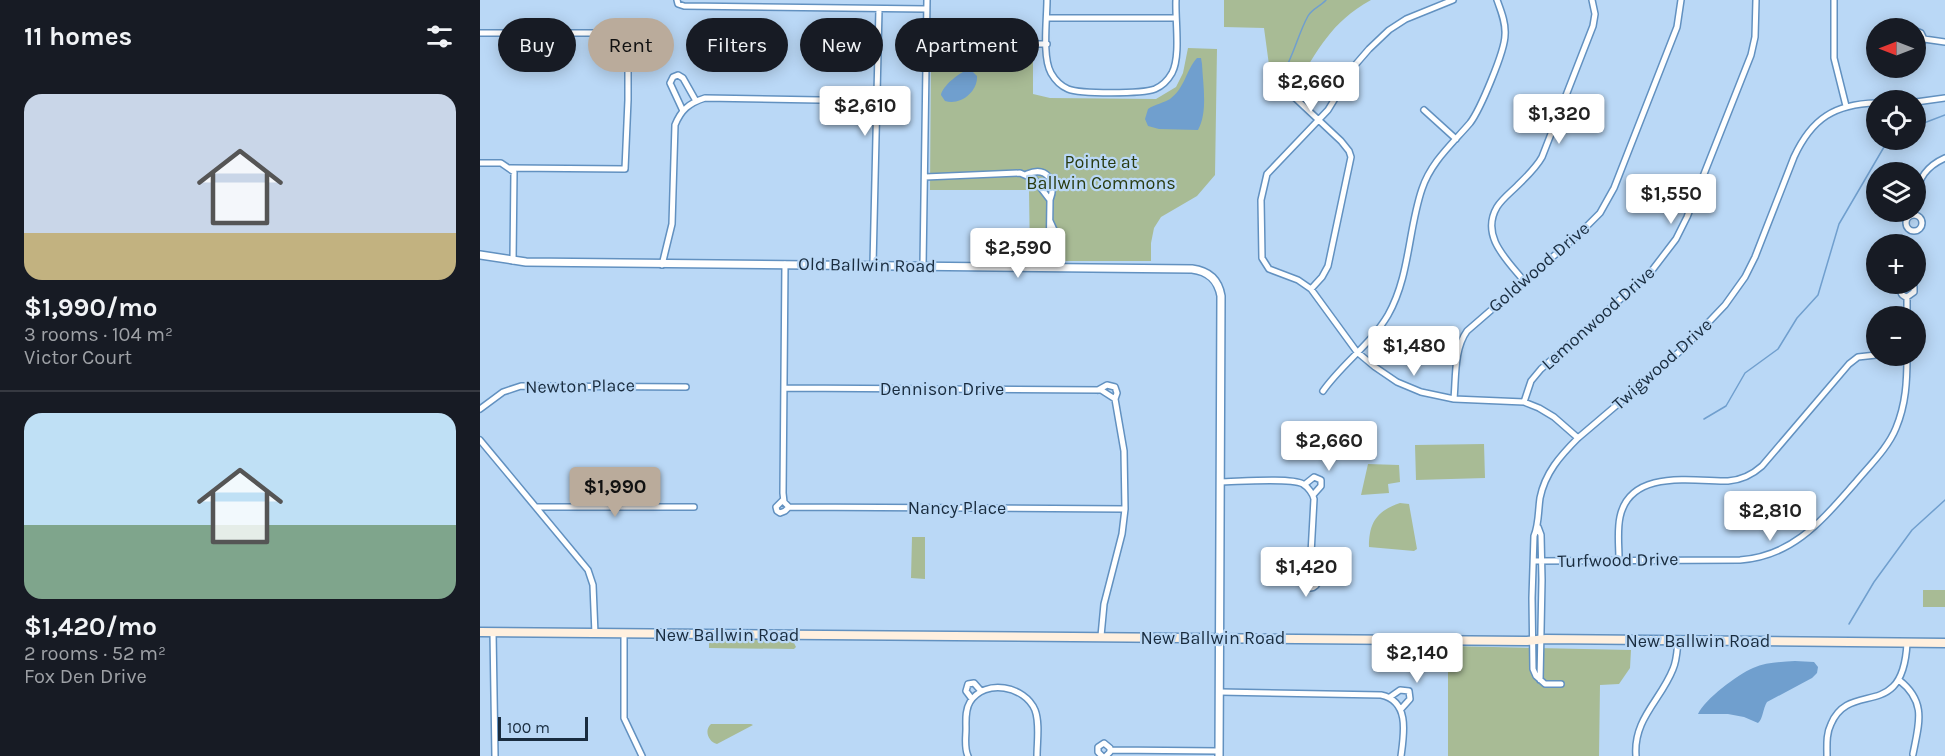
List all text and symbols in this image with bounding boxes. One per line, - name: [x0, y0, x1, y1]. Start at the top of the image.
- chip: Buy: [498, 18, 576, 72]
- chip: Rent: [588, 18, 674, 72]
- chip: Filters: [686, 18, 788, 72]
- chip: New: [800, 18, 883, 72]
- chip: Apartment: [895, 18, 1039, 72]
- north arrow: [1866, 18, 1926, 78]
- map controls: [1866, 18, 1926, 366]
- icon: filters: [423, 20, 456, 53]
- text: 11 homes: [24, 21, 132, 52]
- pin: $2,660: [1262, 62, 1360, 113]
- text: $2,660: [1277, 70, 1345, 93]
- pin: $2,610: [816, 86, 914, 137]
- button: locate: [1866, 90, 1926, 150]
- text: $2,610: [834, 94, 896, 117]
- pin: $1,320: [1510, 94, 1608, 145]
- text: $1,320: [1527, 102, 1591, 125]
- icon: home: [186, 133, 294, 241]
- park label: Pointe at Ballwin Commons: [1026, 151, 1176, 194]
- button: layers: [1866, 162, 1926, 222]
- pin: $1,550: [1622, 174, 1720, 225]
- text: $1,550: [1640, 182, 1702, 205]
- street label: Goldwood Drive: [1484, 217, 1594, 317]
- pin: $2,590: [969, 228, 1067, 279]
- button: +: [1866, 234, 1926, 294]
- text: $2,590: [984, 236, 1052, 259]
- street label: Old Ballwin Road: [798, 253, 936, 277]
- street label: Lemonwood Drive: [1537, 261, 1659, 375]
- text: $1,990/mo: [24, 292, 158, 323]
- button: −: [1866, 306, 1926, 366]
- street label: Twigwood Drive: [1608, 313, 1716, 415]
- text: 3 rooms · 104 m²: [24, 323, 173, 346]
- pin: $1,480: [1365, 326, 1463, 377]
- text: $1,480: [1382, 334, 1446, 357]
- text: Victor Court: [24, 346, 132, 369]
- street label: Newton Place: [525, 374, 635, 398]
- street label: Dennison Drive: [880, 378, 1004, 400]
- pin: $2,660: [1280, 421, 1378, 472]
- text: $2,660: [1295, 429, 1363, 452]
- icon: home: [186, 452, 294, 560]
- pin: $1,990: [566, 467, 664, 518]
- text: $1,990: [583, 475, 647, 498]
- pin: $2,810: [1721, 491, 1819, 542]
- street label: Nancy Place: [908, 497, 1006, 519]
- text: $2,810: [1738, 499, 1802, 522]
- pin: $1,420: [1257, 547, 1355, 598]
- street label: Turfwood Drive: [1557, 548, 1679, 572]
- text: $1,420: [1275, 555, 1337, 578]
- text: $1,420/mo: [24, 611, 157, 642]
- street label: New Ballwin Road: [654, 624, 800, 646]
- street label: New Ballwin Road: [1140, 627, 1286, 649]
- street label: New Ballwin Road: [1625, 630, 1771, 652]
- pin: $2,140: [1368, 633, 1466, 684]
- text: $2,140: [1386, 641, 1448, 664]
- text: 2 rooms · 52 m²: [24, 642, 166, 665]
- text: Fox Den Drive: [24, 665, 147, 688]
- scale bar: [498, 714, 588, 742]
- text: 100 m: [507, 718, 550, 737]

